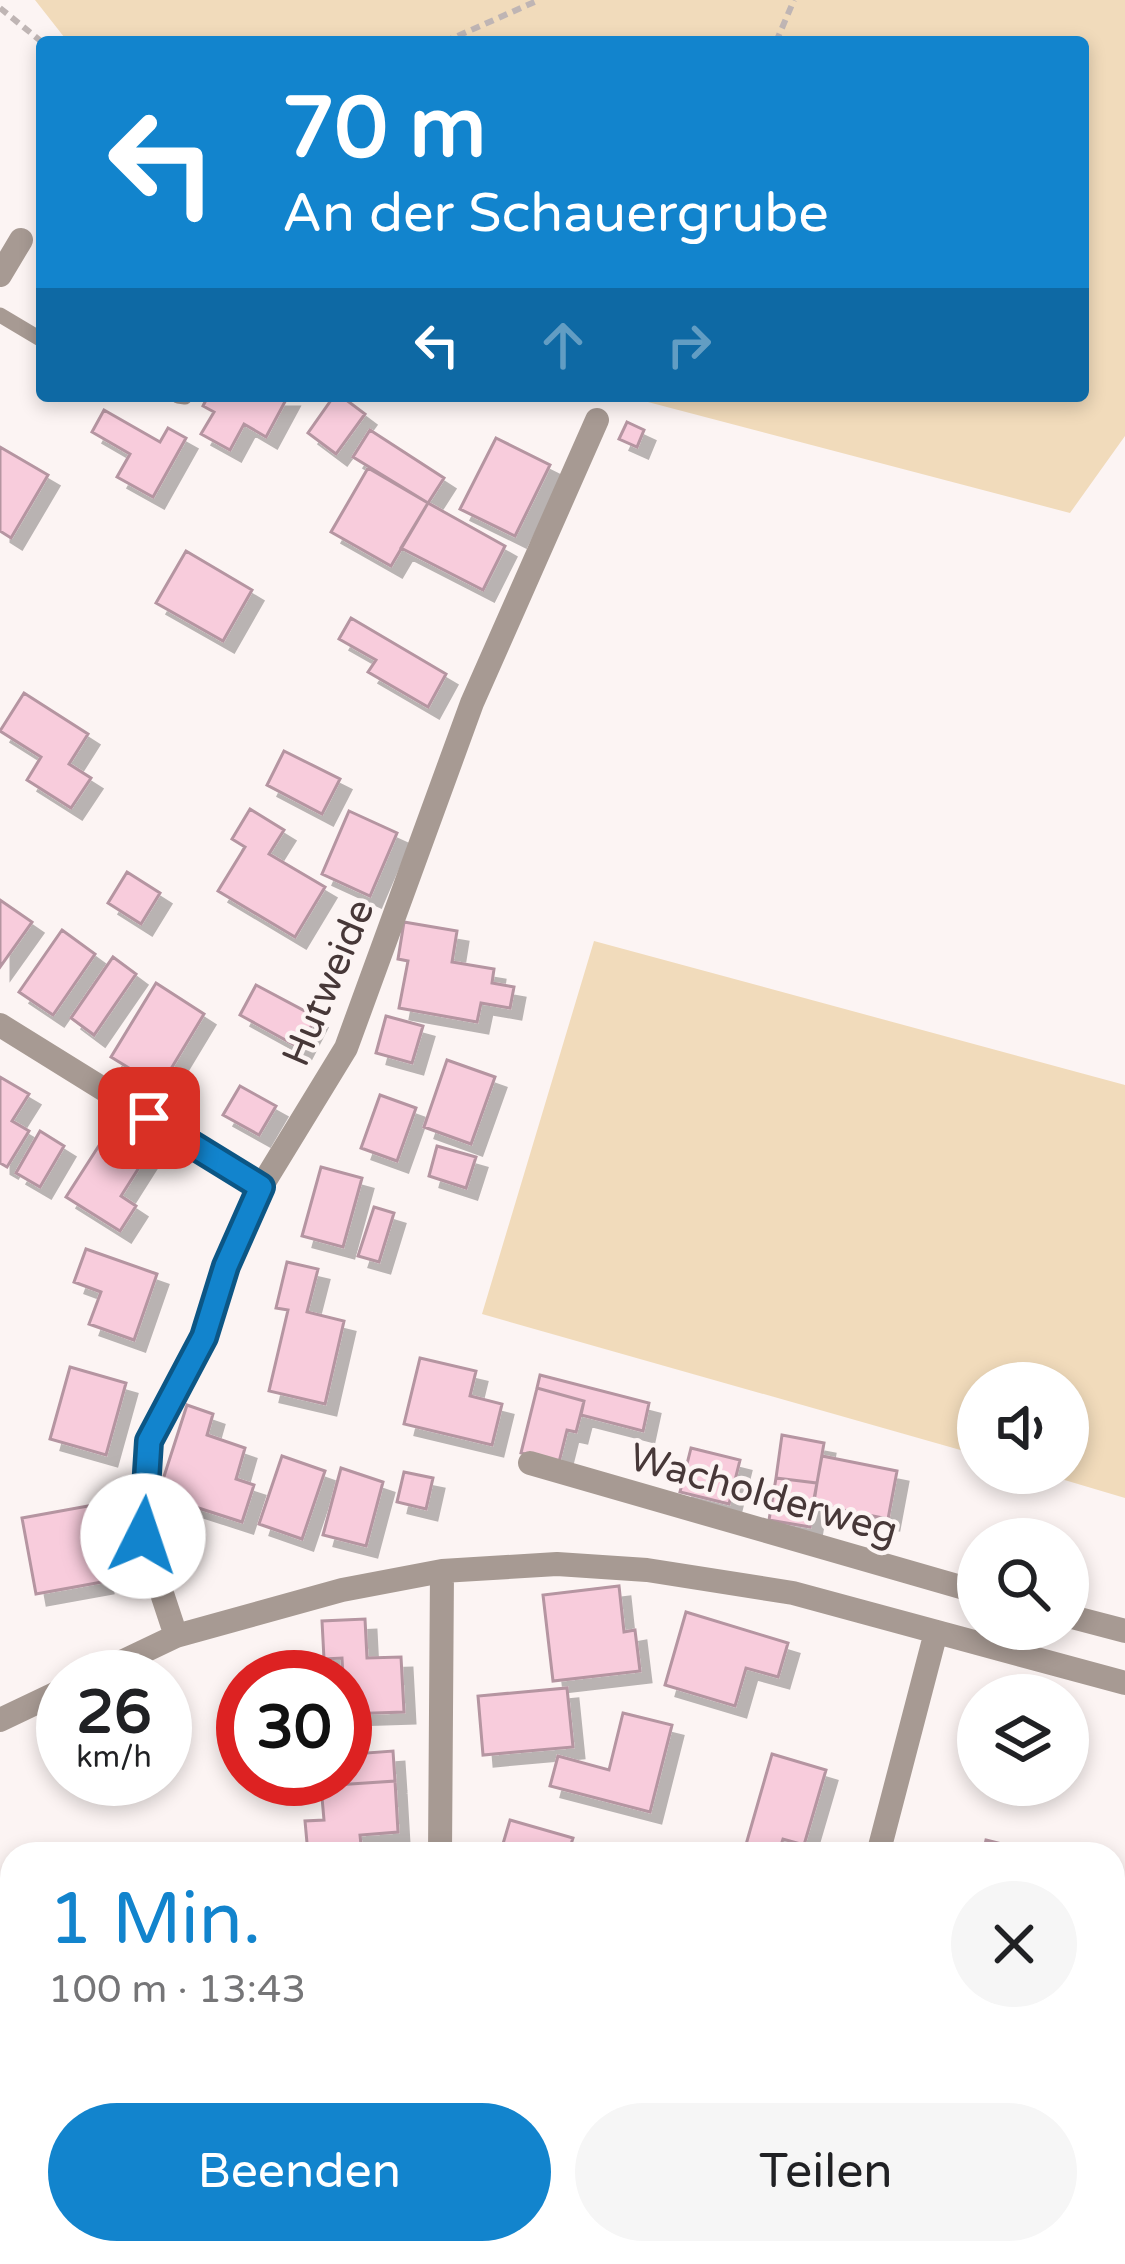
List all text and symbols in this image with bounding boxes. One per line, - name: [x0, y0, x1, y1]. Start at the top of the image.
- text: 70 m: [282, 79, 486, 180]
- icon: left: [84, 84, 240, 240]
- text: An der Schauergrube: [282, 181, 829, 246]
- icon: left: [404, 312, 470, 378]
- icon: ahead: [530, 312, 596, 378]
- icon: right: [656, 312, 722, 378]
- street label: Hutweide: [272, 892, 384, 1073]
- pin: [98, 1067, 200, 1169]
- icon: arrive: [116, 1085, 182, 1151]
- map controls: [957, 1362, 1089, 1806]
- button: sound: [957, 1362, 1089, 1494]
- street label: Wacholderweg: [624, 1434, 903, 1555]
- position arrow: [80, 1473, 206, 1599]
- button: search: [957, 1518, 1089, 1650]
- speed limit sign: 30: [216, 1650, 372, 1806]
- button: layers: [957, 1674, 1089, 1806]
- text: 26: [76, 1677, 152, 1749]
- text: km/h: [76, 1739, 152, 1776]
- text: 1 Min.: [48, 1877, 261, 1964]
- button: close: [951, 1881, 1077, 2007]
- text: 100 m · 13:43: [48, 1966, 306, 2013]
- button: Beenden: [48, 2103, 551, 2241]
- button: Teilen: [575, 2103, 1077, 2241]

